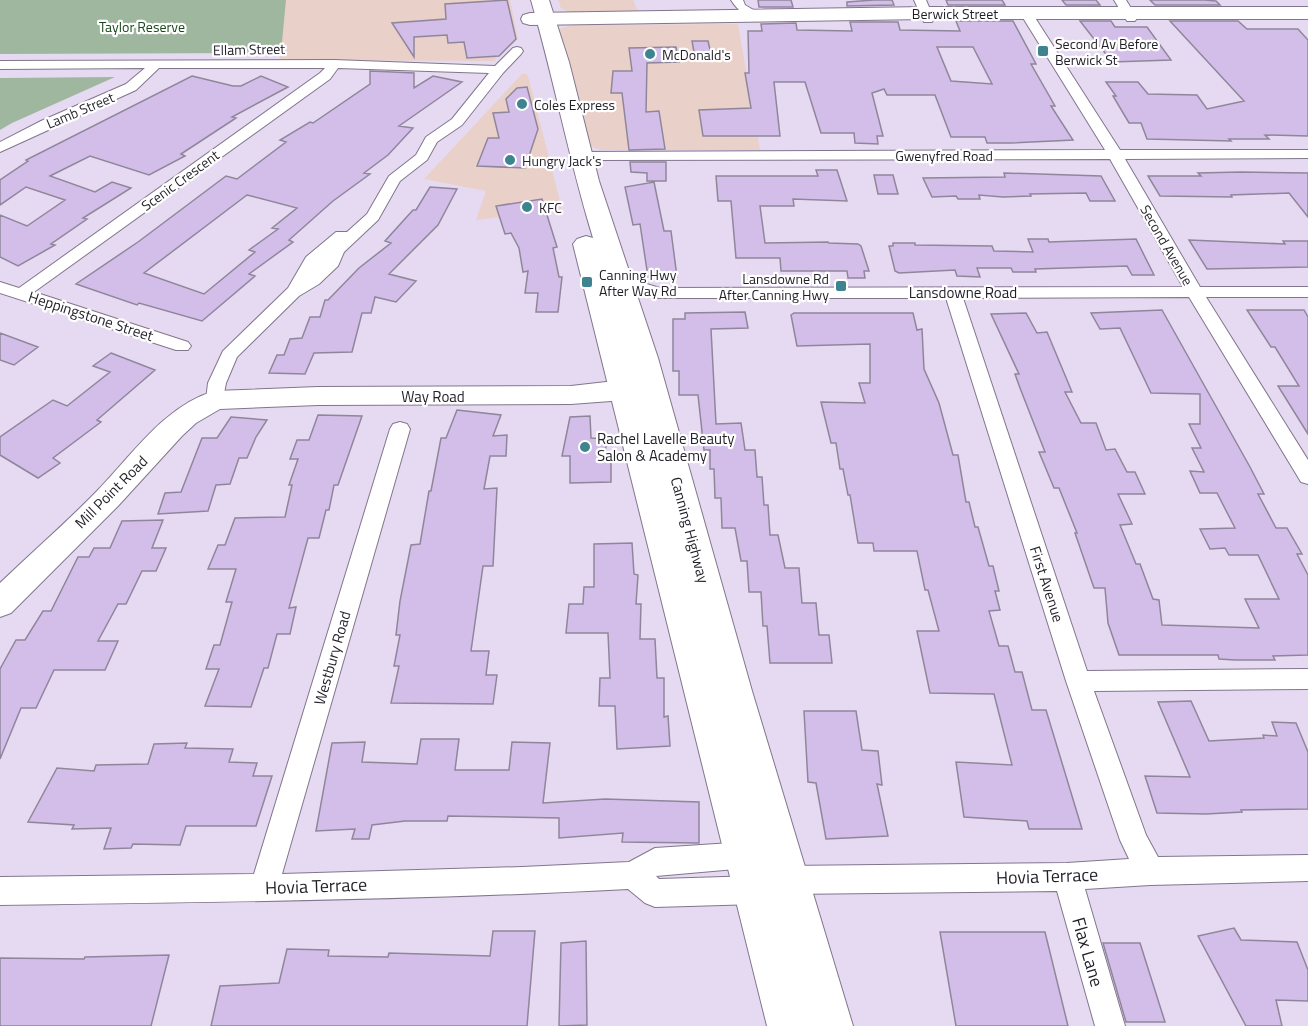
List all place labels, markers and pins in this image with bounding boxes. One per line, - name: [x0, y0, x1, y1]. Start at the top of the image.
- place label: Second Av Before Berwick St: [1055, 33, 1158, 70]
- place label: McDonald's: [662, 44, 731, 65]
- marker: Second Av Before Berwick St: [1036, 44, 1050, 58]
- marker: McDonald's: [643, 47, 657, 61]
- place label: Coles Express: [534, 94, 615, 115]
- marker: Coles Express: [515, 97, 529, 111]
- place label: Hungry Jack's: [522, 150, 602, 171]
- marker: Hungry Jack's: [503, 153, 517, 167]
- place label: KFC: [539, 197, 562, 218]
- marker: KFC: [520, 200, 534, 214]
- place label: Canning Hwy After Way Rd: [599, 264, 677, 301]
- place label: Lansdowne Rd After Canning Hwy: [719, 268, 829, 305]
- marker: Canning Hwy After Way Rd: [580, 275, 594, 289]
- marker: Lansdowne Rd After Canning Hwy: [834, 279, 848, 293]
- place label: Rachel Lavelle Beauty Salon & Academy: [597, 427, 735, 467]
- marker: Rachel Lavelle Beauty Salon & Academy: [578, 440, 592, 454]

